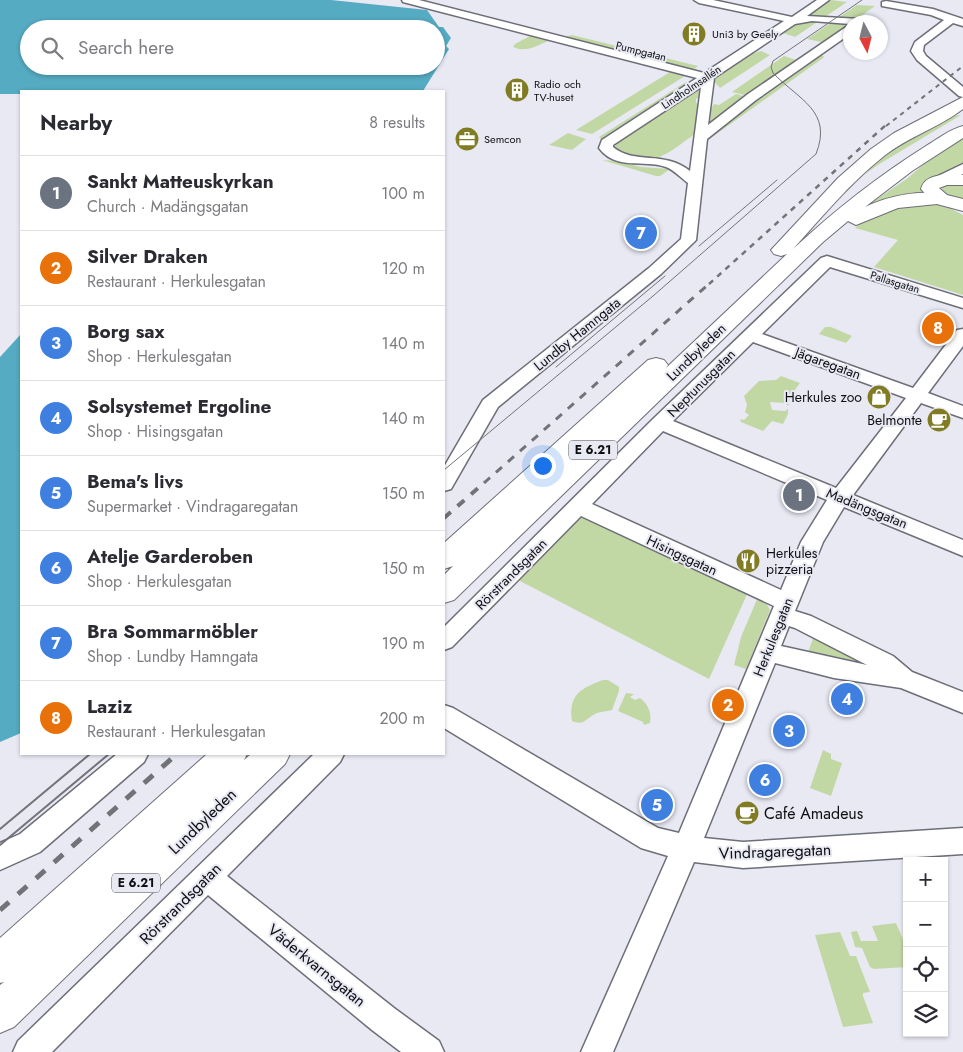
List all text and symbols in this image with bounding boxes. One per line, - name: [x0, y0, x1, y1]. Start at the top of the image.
- north arrow: [843, 15, 888, 60]
- search box: [20, 20, 445, 75]
- building icon: Uni3 by Geely: [681, 21, 707, 47]
- place label: Uni3 by Geely: [712, 26, 778, 42]
- icon: search: [38, 34, 66, 62]
- text: Search here: [78, 34, 174, 61]
- street label: Pumpgatan: [614, 37, 668, 65]
- street label: Lindholmsallén: [658, 61, 724, 113]
- place label: Radio och TV-huset: [534, 76, 581, 105]
- building icon: Radio och TV-huset: [504, 77, 530, 103]
- text: Nearby: [40, 108, 112, 138]
- text: 8 results: [369, 111, 425, 134]
- office icon: Semcon: [454, 126, 480, 152]
- place label: Semcon: [484, 131, 521, 147]
- text: Sankt Matteuskyrkan: [87, 168, 274, 195]
- text: 1: [52, 182, 60, 205]
- text: 100 m: [381, 182, 425, 205]
- text: Church · Madängsgatan: [87, 195, 249, 218]
- pin: 7: [625, 214, 657, 252]
- text: Silver Draken: [87, 243, 208, 270]
- text: 2: [51, 257, 61, 280]
- text: 120 m: [382, 257, 425, 280]
- street label: Pallasgatan: [868, 267, 922, 297]
- text: Restaurant · Herkulesgatan: [87, 270, 266, 293]
- street label: Lundby Hamngata: [529, 293, 625, 375]
- pin: 8: [922, 309, 954, 347]
- text: Borg sax: [87, 318, 165, 345]
- street label: Lundbyleden: [662, 319, 730, 385]
- text: 3: [51, 332, 61, 355]
- text: 140 m: [382, 332, 425, 355]
- street label: Jägaregatan: [790, 341, 864, 384]
- street label: Neptunusgatan: [662, 344, 740, 422]
- text: Shop · Herkulesgatan: [87, 345, 232, 368]
- shop icon: Herkules zoo: [866, 384, 892, 410]
- place label: Herkules zoo: [785, 387, 862, 407]
- text: Solsystemet Ergoline: [87, 393, 271, 420]
- text: 4: [50, 407, 62, 430]
- text: 140 m: [382, 407, 425, 430]
- cafe icon: Belmonte: [926, 407, 952, 433]
- place label: Belmonte: [867, 410, 922, 430]
- text: Shop · Hisingsgatan: [87, 420, 223, 443]
- road number: E 6.21: [569, 440, 617, 460]
- your location: [530, 453, 556, 479]
- text: Bema's livs: [87, 468, 183, 495]
- pin: 1: [783, 476, 815, 514]
- text: 5: [51, 482, 61, 505]
- text: 150 m: [382, 482, 425, 505]
- street label: Madängsgatan: [823, 483, 911, 533]
- text: Supermarket · Vindragaregatan: [87, 495, 298, 518]
- street label: Hisingsgatan: [643, 530, 721, 580]
- street label: Rörstrandsgatan: [471, 534, 551, 614]
- text: Atelje Garderoben: [87, 543, 253, 570]
- place label: Herkules pizzeria: [766, 543, 818, 579]
- restaurant icon: Herkules pizzeria: [735, 548, 761, 574]
- text: 6: [51, 557, 61, 580]
- text: 150 m: [382, 557, 425, 580]
- text: Shop · Herkulesgatan: [87, 570, 232, 593]
- street label: Herkulesgatan: [748, 594, 798, 680]
- text: Bra Sommarmöbler: [87, 618, 258, 645]
- text: 7: [51, 632, 61, 655]
- text: 190 m: [382, 632, 425, 655]
- text: Shop · Lundby Hamngata: [87, 645, 258, 668]
- pin: 4: [831, 680, 863, 718]
- pin: 2: [712, 686, 744, 724]
- text: Laziz: [87, 693, 132, 720]
- text: 8: [51, 707, 61, 730]
- text: 200 m: [379, 707, 425, 730]
- pin: 3: [773, 712, 805, 750]
- text: Restaurant · Herkulesgatan: [87, 720, 266, 743]
- pin: 6: [749, 761, 781, 799]
- street label: Lundbyleden: [163, 783, 241, 860]
- pin: 5: [641, 786, 673, 824]
- cafe icon: Café Amadeus: [734, 800, 760, 826]
- place label: Café Amadeus: [764, 802, 863, 825]
- street label: Vindragaregatan: [718, 838, 832, 865]
- street label: Rörstrandsgatan: [134, 857, 226, 949]
- map controls: [903, 857, 948, 1037]
- button: +: [903, 857, 948, 902]
- road number: E 6.21: [112, 874, 160, 892]
- button: −: [903, 902, 948, 947]
- street label: Väderkvarnsgatan: [263, 919, 371, 1012]
- button: locate: [903, 947, 948, 992]
- button: layers: [903, 992, 948, 1037]

